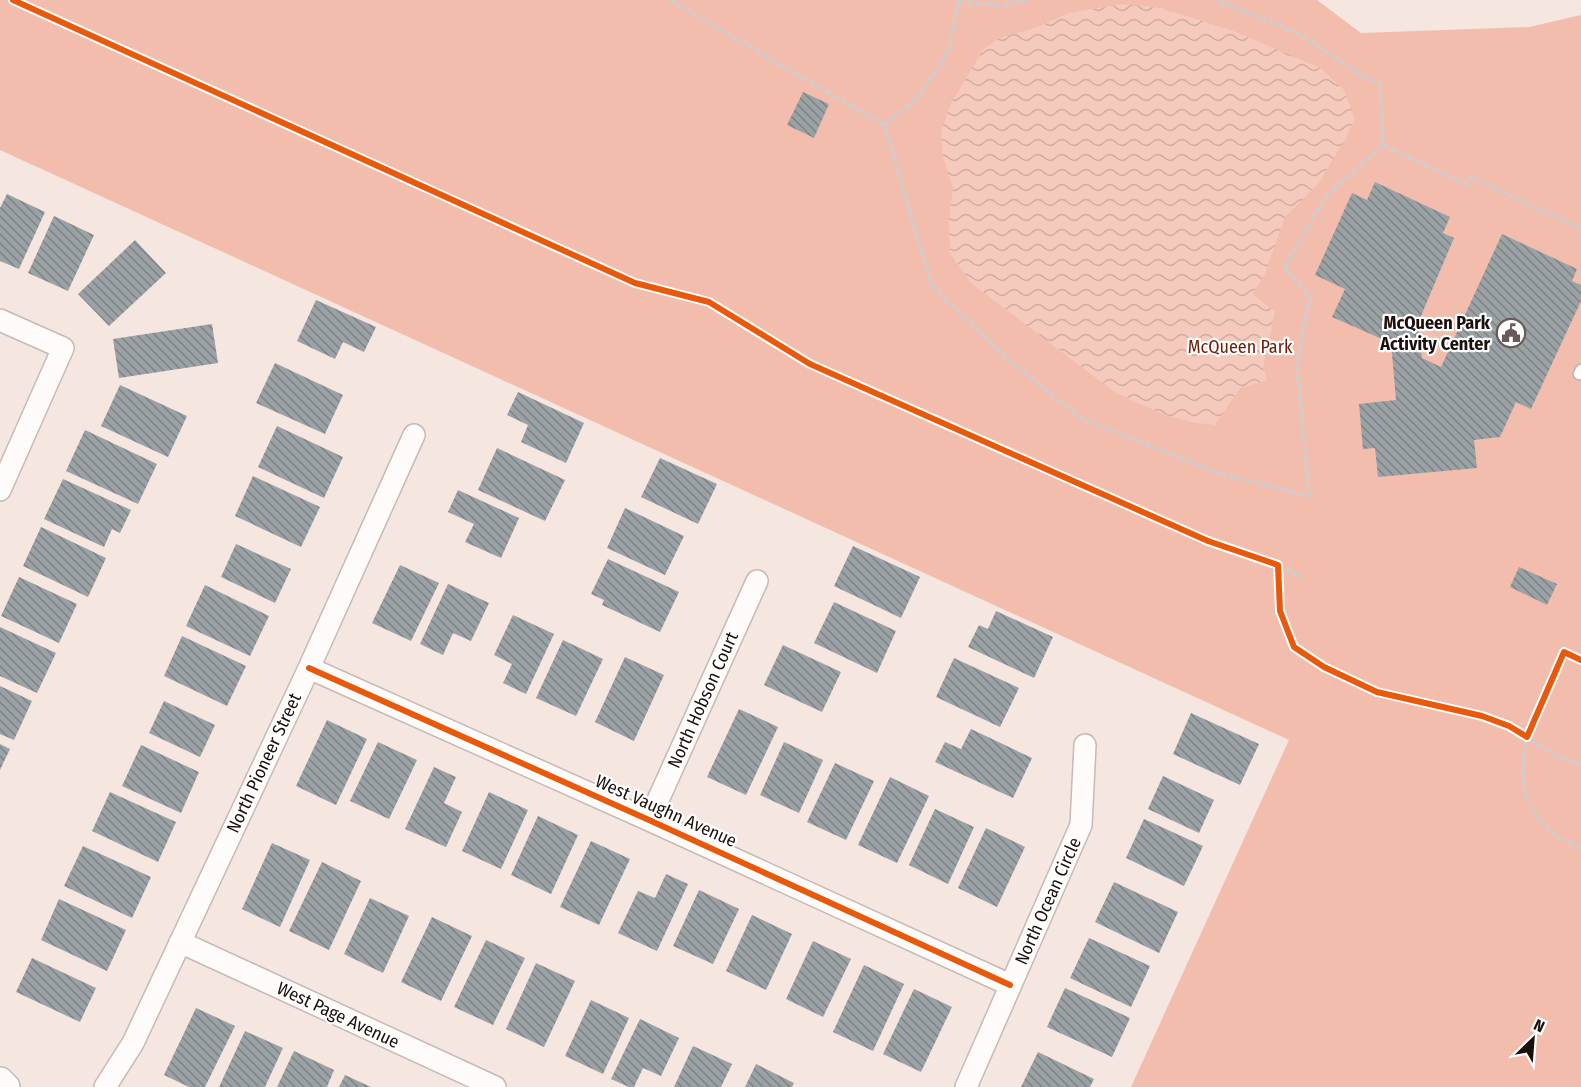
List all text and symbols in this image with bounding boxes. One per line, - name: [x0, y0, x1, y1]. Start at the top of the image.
- place label: McQueen Park Activity Center: [1379, 312, 1491, 355]
- public building icon: McQueen Park Activity Center: [1495, 317, 1527, 349]
- park label: McQueen Park: [1188, 336, 1293, 358]
- street label: North Hobson Court: [663, 628, 743, 772]
- street label: North Pioneer Street: [222, 689, 306, 836]
- street label: West Vaughn Avenue: [592, 770, 740, 852]
- street label: North Ocean Circle: [1010, 834, 1086, 968]
- street label: West Page Avenue: [273, 977, 403, 1053]
- north arrow: [1503, 1009, 1563, 1069]
- text: N: [1531, 1015, 1547, 1036]

